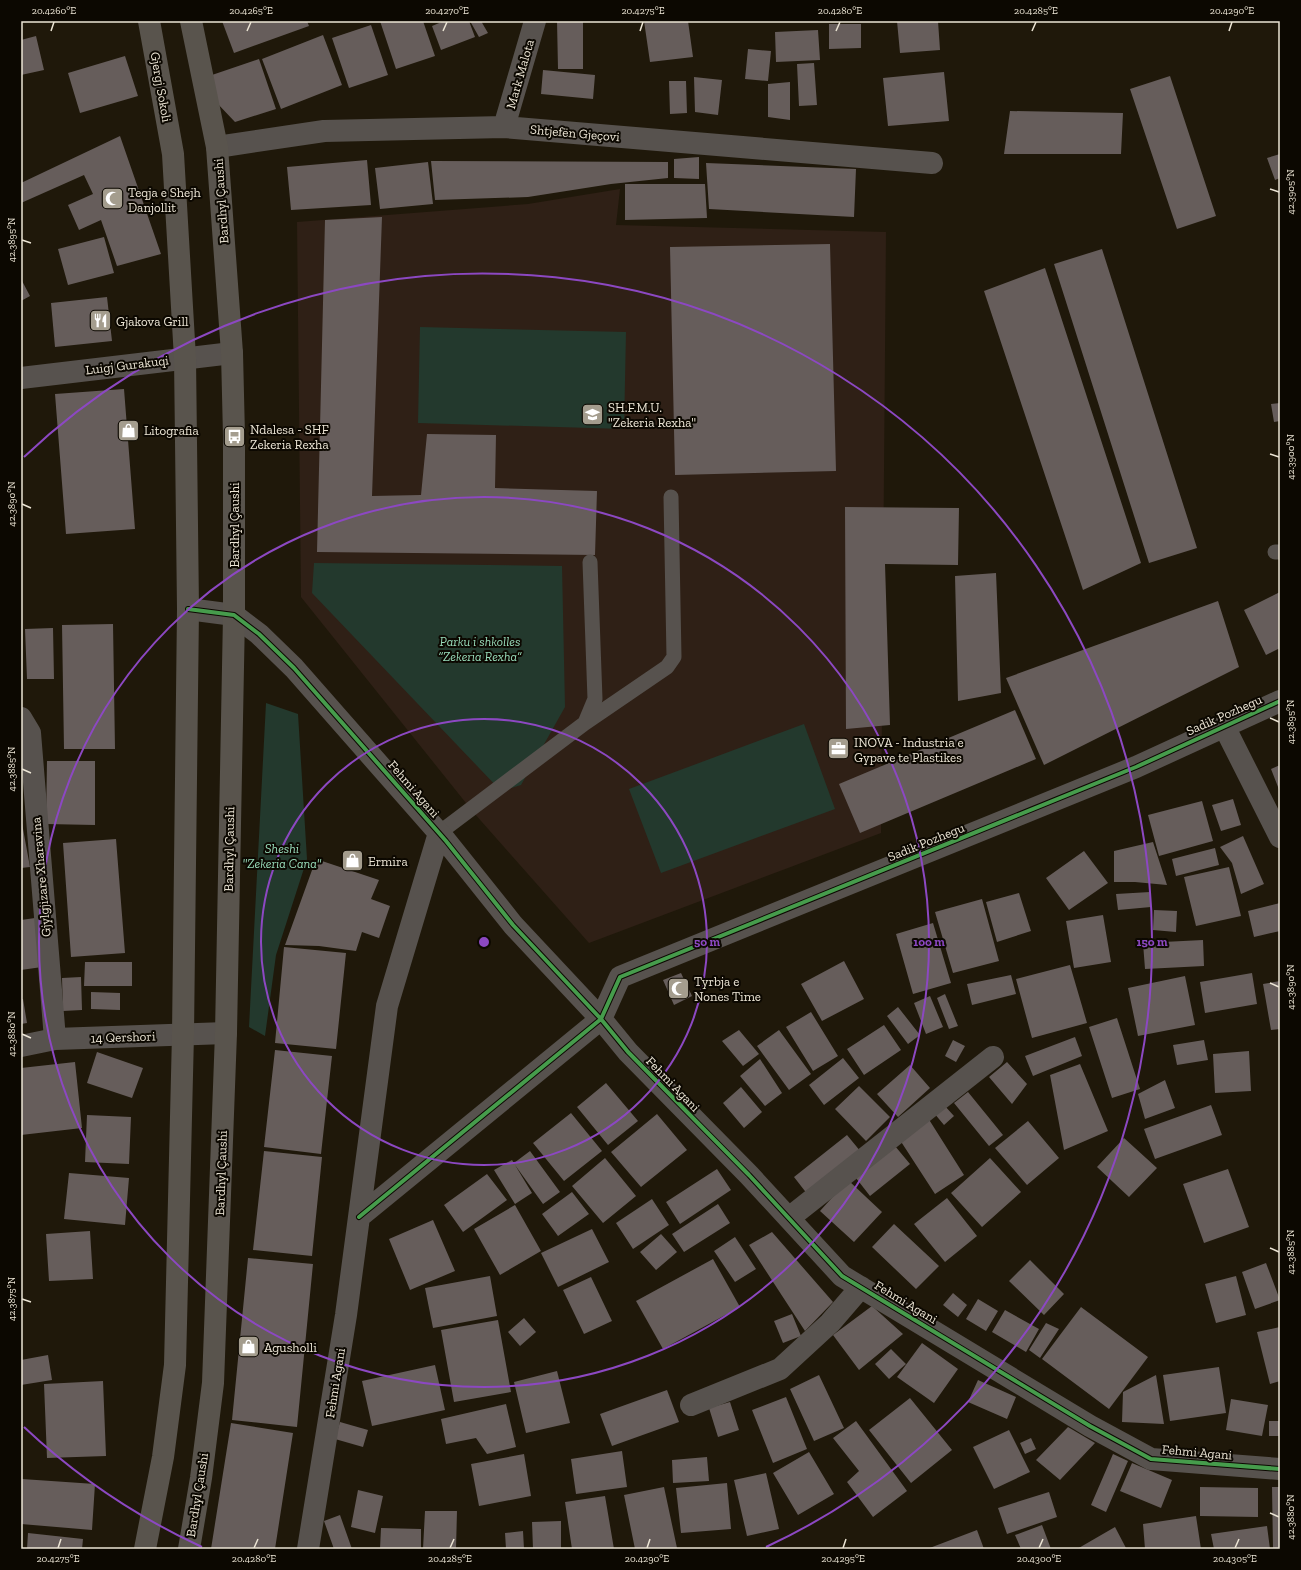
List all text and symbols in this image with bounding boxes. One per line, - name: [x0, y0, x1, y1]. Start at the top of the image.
- text: 20.4260°E: [32, 5, 76, 17]
- text: 20.4265°E: [229, 5, 273, 17]
- text: 20.4270°E: [425, 5, 469, 17]
- text: 20.4275°E: [621, 5, 665, 17]
- text: 20.4280°E: [818, 5, 862, 17]
- text: 20.4285°E: [1014, 5, 1058, 17]
- text: 20.4290°E: [1210, 5, 1254, 17]
- street label: Mark Malota: [503, 37, 537, 110]
- street label: Gjergj Sokoli: [146, 51, 175, 124]
- street label: Shtjefën Gjeçovi: [529, 122, 621, 145]
- street label: Bardhyl Çaushi: [211, 158, 231, 244]
- text: 42.3905°N: [1285, 169, 1297, 215]
- place label: Teqja e Shejh Danjollit: [128, 185, 201, 216]
- mosque icon: Teqja e Shejh Danjollit: [99, 186, 125, 212]
- text: 42.3895°N: [6, 217, 18, 262]
- restaurant icon: Gjakova Grill: [88, 308, 114, 334]
- place label: Gjakova Grill: [116, 314, 189, 330]
- street label: Luigj Gurakuqi: [84, 352, 170, 379]
- place label: SH.F.M.U. "Zekeria Rexha": [608, 400, 696, 430]
- school or university icon: SH.F.M.U. "Zekeria Rexha": [579, 401, 605, 427]
- shop icon: Litografia: [115, 417, 141, 443]
- place label: Ndalesa - SHF Zekeria Rexha: [250, 422, 329, 452]
- place label: Litografia: [144, 423, 199, 438]
- bus stop icon: Ndalesa - SHF Zekeria Rexha: [221, 423, 247, 449]
- text: 42.3900°N: [1285, 434, 1297, 480]
- text: 42.3890°N: [6, 481, 18, 527]
- street label: Bardhyl Çaushi: [227, 482, 242, 568]
- park label: Parku i shkolles “Zekeria Rexha”: [438, 634, 522, 664]
- street label: Sadik Pozhegu: [1184, 691, 1265, 738]
- text: 42.3895°N: [1285, 699, 1297, 744]
- place label: INOVA - Industria e Gypave te Plastikes: [854, 735, 964, 765]
- office icon: INOVA - Industria e Gypave te Plastikes: [825, 736, 851, 762]
- text: 42.3885°N: [6, 746, 18, 791]
- street label: Fehmi Agani: [385, 757, 443, 821]
- street label: Bardhyl Çaushi: [221, 806, 237, 892]
- street label: Gjylgjizare Xharavina: [28, 816, 55, 937]
- street label: Sadik Pozhegu: [885, 820, 967, 864]
- park label: Sheshi "Zekeria Cana": [242, 841, 322, 871]
- shop icon: Ermira: [340, 848, 366, 874]
- place label: Ermira: [368, 854, 408, 869]
- centre of rings: [477, 935, 491, 949]
- text: 50 m: [694, 935, 720, 949]
- text: 100 m: [913, 935, 945, 949]
- text: 150 m: [1137, 935, 1168, 949]
- text: 42.3890°N: [1285, 964, 1297, 1010]
- place label: Tyrbja e Nones Time: [694, 974, 761, 1004]
- mosque icon: Tyrbja e Nones Time: [665, 975, 691, 1001]
- text: 42.3880°N: [6, 1011, 18, 1057]
- street label: 14 Qershori: [90, 1028, 156, 1046]
- street label: Fehmi Agani: [643, 1053, 703, 1115]
- street label: Bardhyl Çaushi: [212, 1130, 230, 1216]
- text: 42.3885°N: [1285, 1229, 1297, 1274]
- text: 42.3875°N: [6, 1276, 18, 1321]
- street label: Fehmi Agani: [872, 1277, 940, 1327]
- shop icon: Agusholli: [235, 1334, 261, 1360]
- place label: Agusholli: [264, 1340, 317, 1355]
- street label: Fehmi Agani: [322, 1347, 348, 1419]
- street label: Fehmi Agani: [1161, 1441, 1233, 1463]
- street label: Bardhyl Çaushi: [183, 1451, 211, 1538]
- text: 42.3880°N: [1285, 1494, 1297, 1540]
- text: 20.4275°E: [36, 1553, 80, 1565]
- text: 20.4280°E: [232, 1553, 276, 1565]
- text: 20.4285°E: [428, 1553, 472, 1565]
- text: 20.4290°E: [625, 1553, 669, 1565]
- text: 20.4295°E: [821, 1553, 865, 1565]
- text: 20.4300°E: [1017, 1553, 1061, 1565]
- text: 20.4305°E: [1213, 1553, 1257, 1565]

